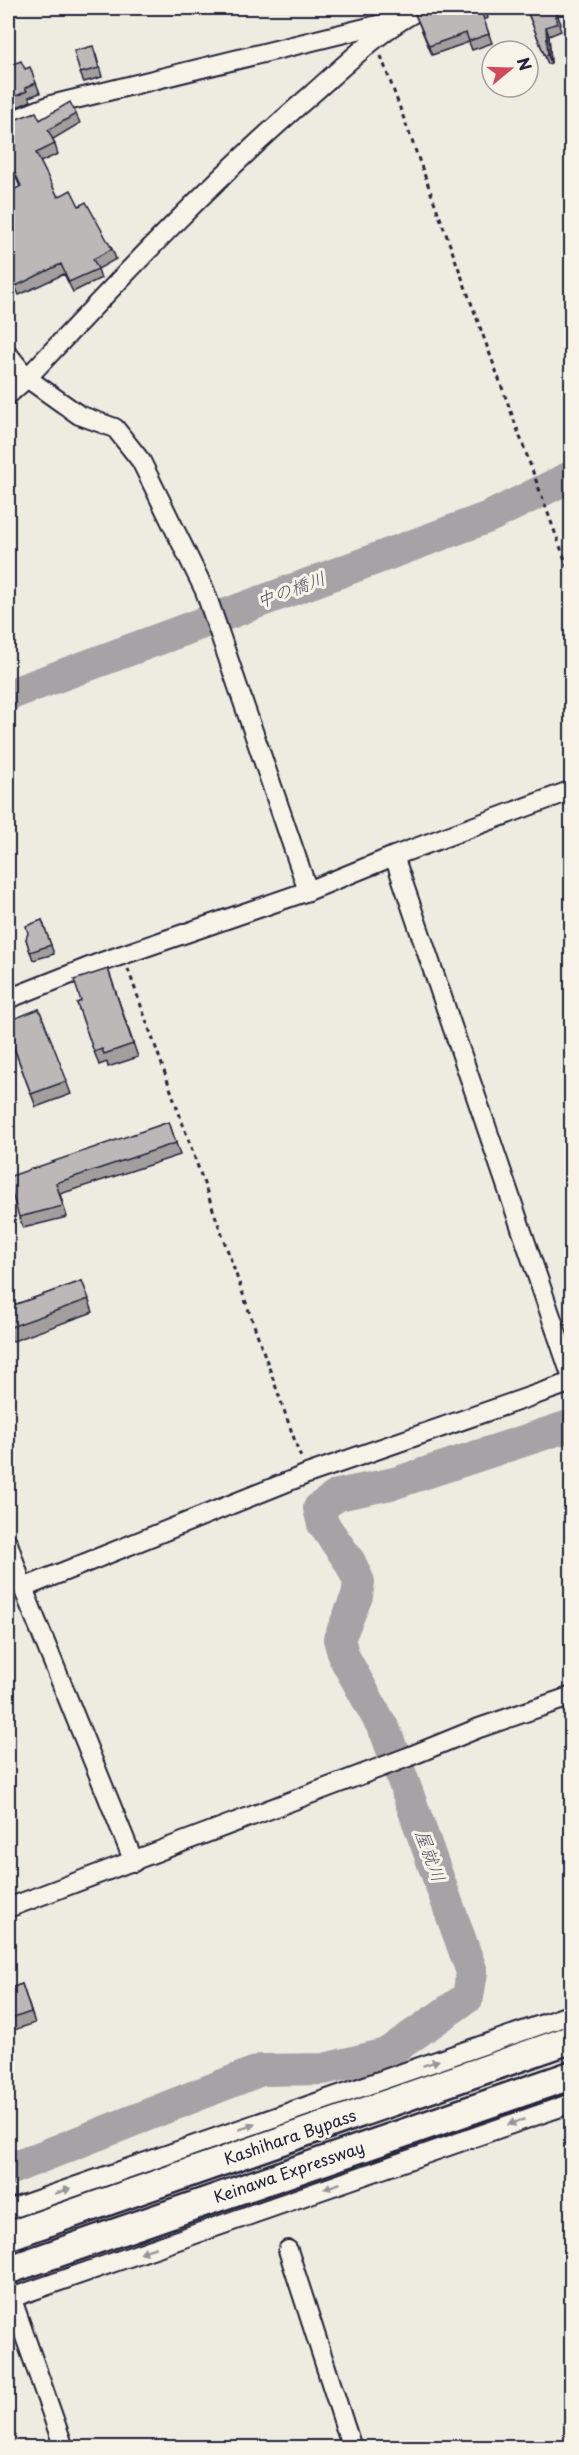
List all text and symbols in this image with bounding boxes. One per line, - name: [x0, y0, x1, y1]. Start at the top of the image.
- north arrow: [480, 39, 540, 99]
- text: N: [512, 54, 539, 74]
- water label: 中の橋川: [252, 564, 329, 614]
- water label: 屋就川: [409, 1825, 453, 1885]
- one-way arrow: [422, 2058, 440, 2067]
- street label: Kashihara Bypass: [220, 2102, 359, 2170]
- one-way arrow: [507, 2118, 525, 2128]
- one-way arrow: [238, 2121, 256, 2131]
- street label: Keinawa Expressway: [210, 2134, 367, 2208]
- one-way arrow: [323, 2182, 341, 2192]
- one-way arrow: [54, 2185, 72, 2195]
- one-way arrow: [139, 2246, 157, 2256]

